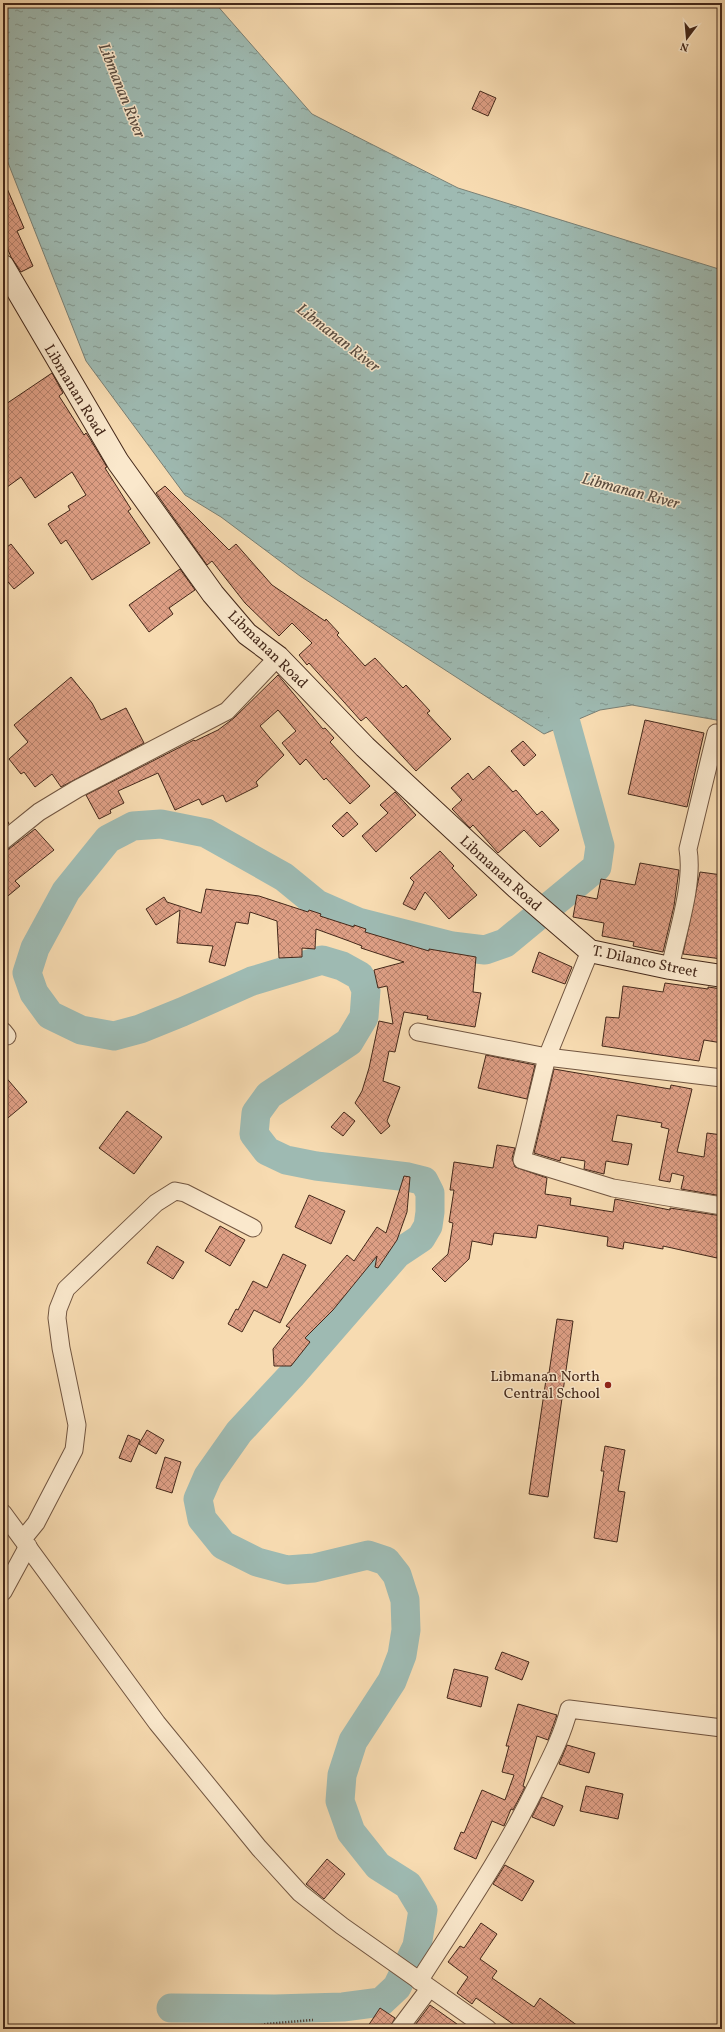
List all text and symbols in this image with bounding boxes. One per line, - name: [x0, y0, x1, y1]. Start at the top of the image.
- north arrow: [667, 18, 707, 58]
- text: N: [679, 38, 691, 54]
- water label: Libmanan River: [92, 40, 151, 142]
- water label: Libmanan River: [291, 299, 385, 379]
- street label: Libmanan Road: [38, 341, 110, 441]
- water label: Libmanan River: [579, 468, 683, 516]
- street label: Libmanan Road: [222, 606, 312, 694]
- street label: Libmanan Road: [454, 831, 546, 917]
- street label: T. Dilanco Street: [590, 941, 699, 984]
- place label: Libmanan North Central School: [490, 1367, 600, 1405]
- marker: Libmanan North Central School: [603, 1380, 613, 1390]

